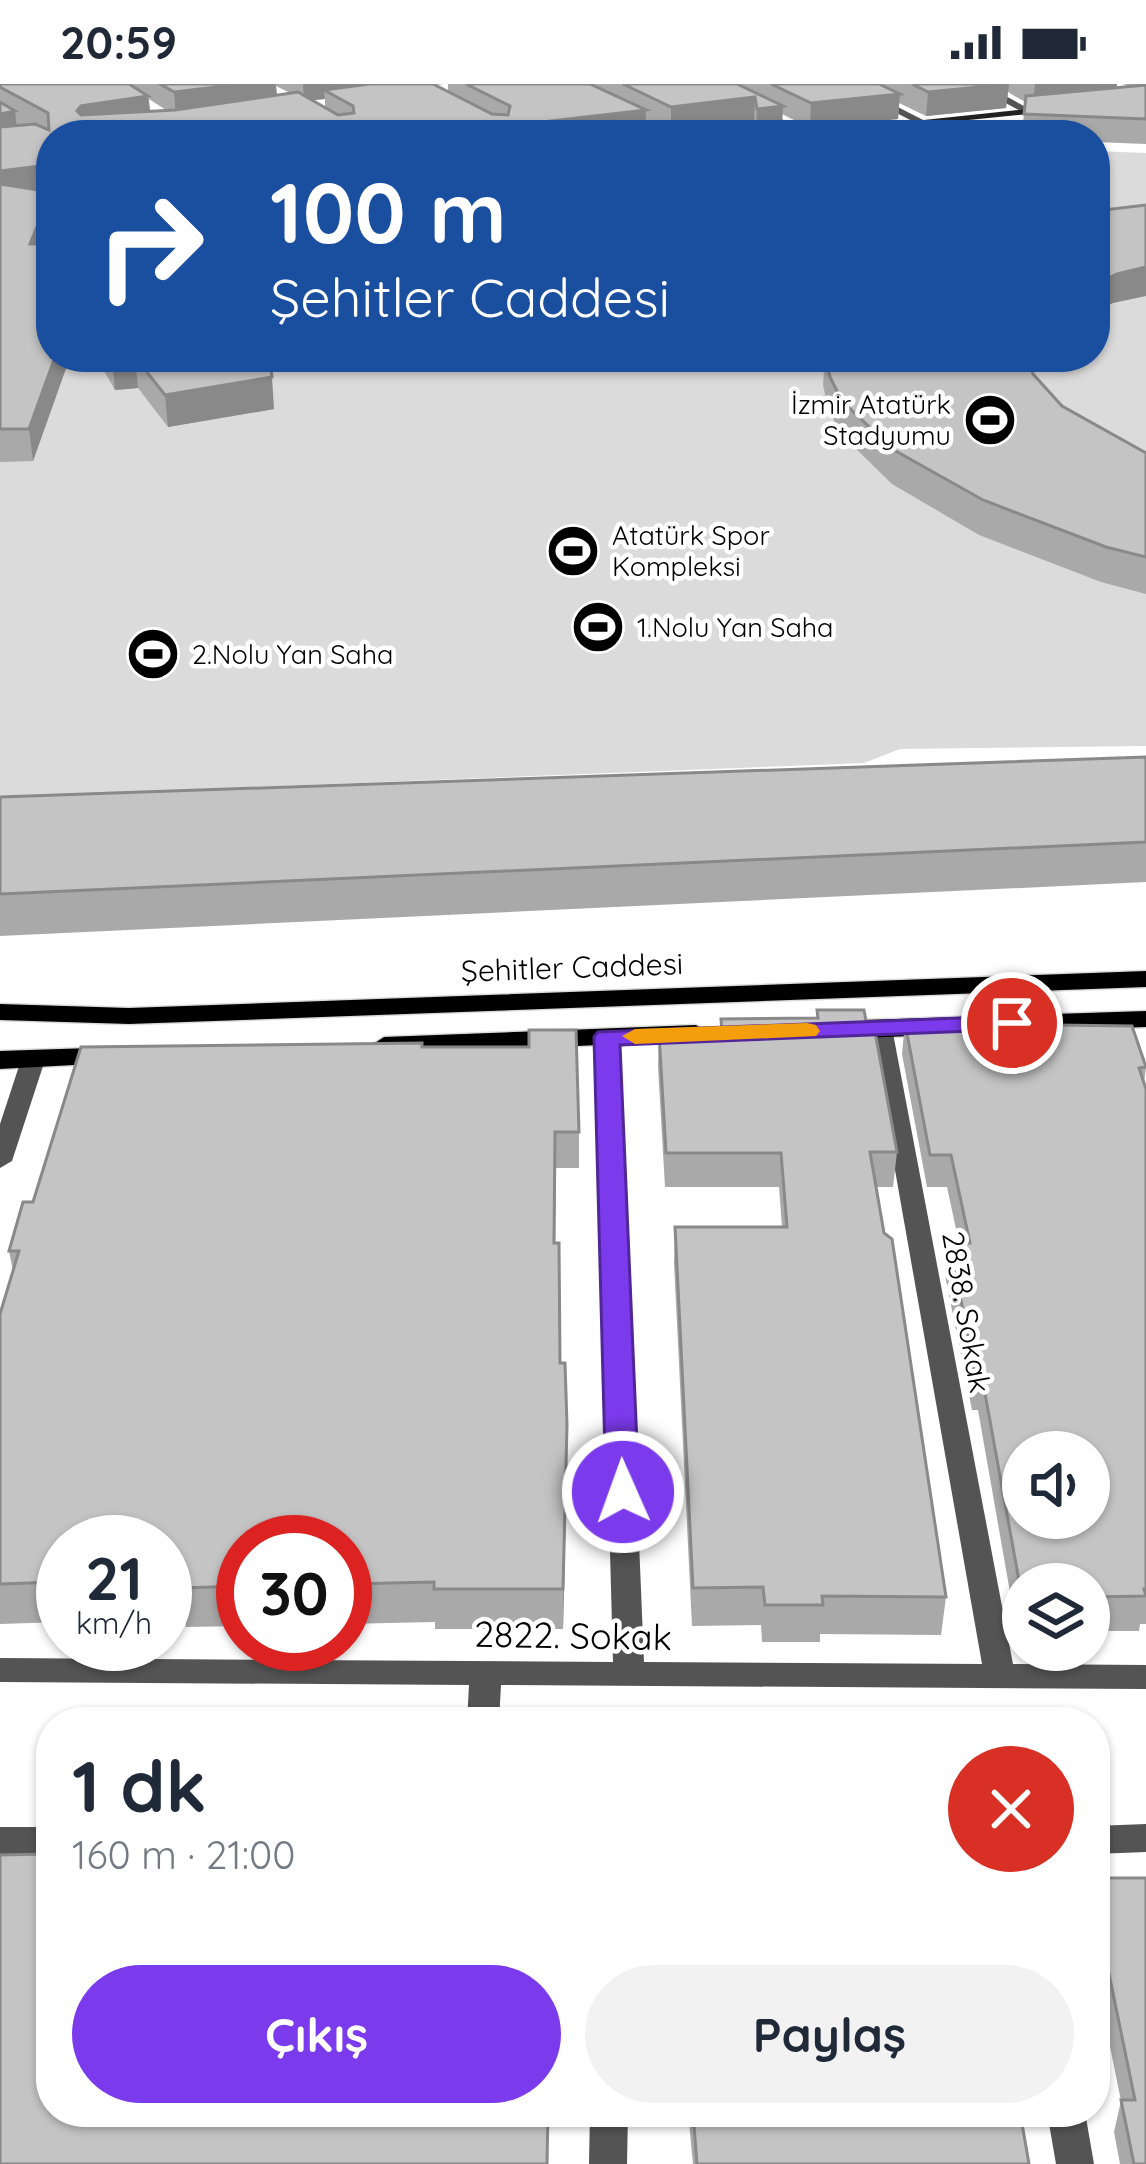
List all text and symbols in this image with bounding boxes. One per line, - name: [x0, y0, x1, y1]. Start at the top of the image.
- text: 20:59: [60, 14, 177, 70]
- text: 100 m: [270, 159, 507, 264]
- icon: right: [72, 168, 228, 324]
- text: Şehitler Caddesi: [270, 263, 670, 331]
- place label: İzmir Atatürk Stadyumu: [791, 387, 951, 452]
- sports icon: İzmir Atatürk Stadyumu: [962, 392, 1018, 448]
- place label: Atatürk Spor Kompleksi: [612, 518, 770, 583]
- sports icon: Atatürk Spor Kompleksi: [545, 523, 601, 579]
- sports icon: 1.Nolu Yan Saha: [570, 599, 626, 655]
- place label: 1.Nolu Yan Saha: [637, 610, 833, 644]
- sports icon: 2.Nolu Yan Saha: [125, 626, 181, 682]
- place label: 2.Nolu Yan Saha: [192, 637, 393, 671]
- street label: Şehitler Caddesi: [460, 944, 684, 990]
- pin: [961, 972, 1063, 1074]
- icon: arrive: [979, 990, 1045, 1056]
- street label: 2838. Sokak: [934, 1228, 1000, 1396]
- position arrow: [560, 1429, 686, 1555]
- map controls: [1002, 1431, 1110, 1671]
- button: sound: [1002, 1431, 1110, 1539]
- speed limit sign: 30: [216, 1515, 372, 1671]
- text: 21: [85, 1540, 143, 1615]
- button: layers: [1002, 1563, 1110, 1671]
- text: km/h: [76, 1604, 152, 1642]
- street label: 2822. Sokak: [474, 1611, 672, 1659]
- text: 1 dk: [72, 1740, 206, 1830]
- button: close: [948, 1746, 1074, 1872]
- text: 160 m · 21:00: [72, 1830, 295, 1879]
- button: Çıkış: [72, 1965, 561, 2103]
- button: Paylaş: [585, 1965, 1074, 2103]

